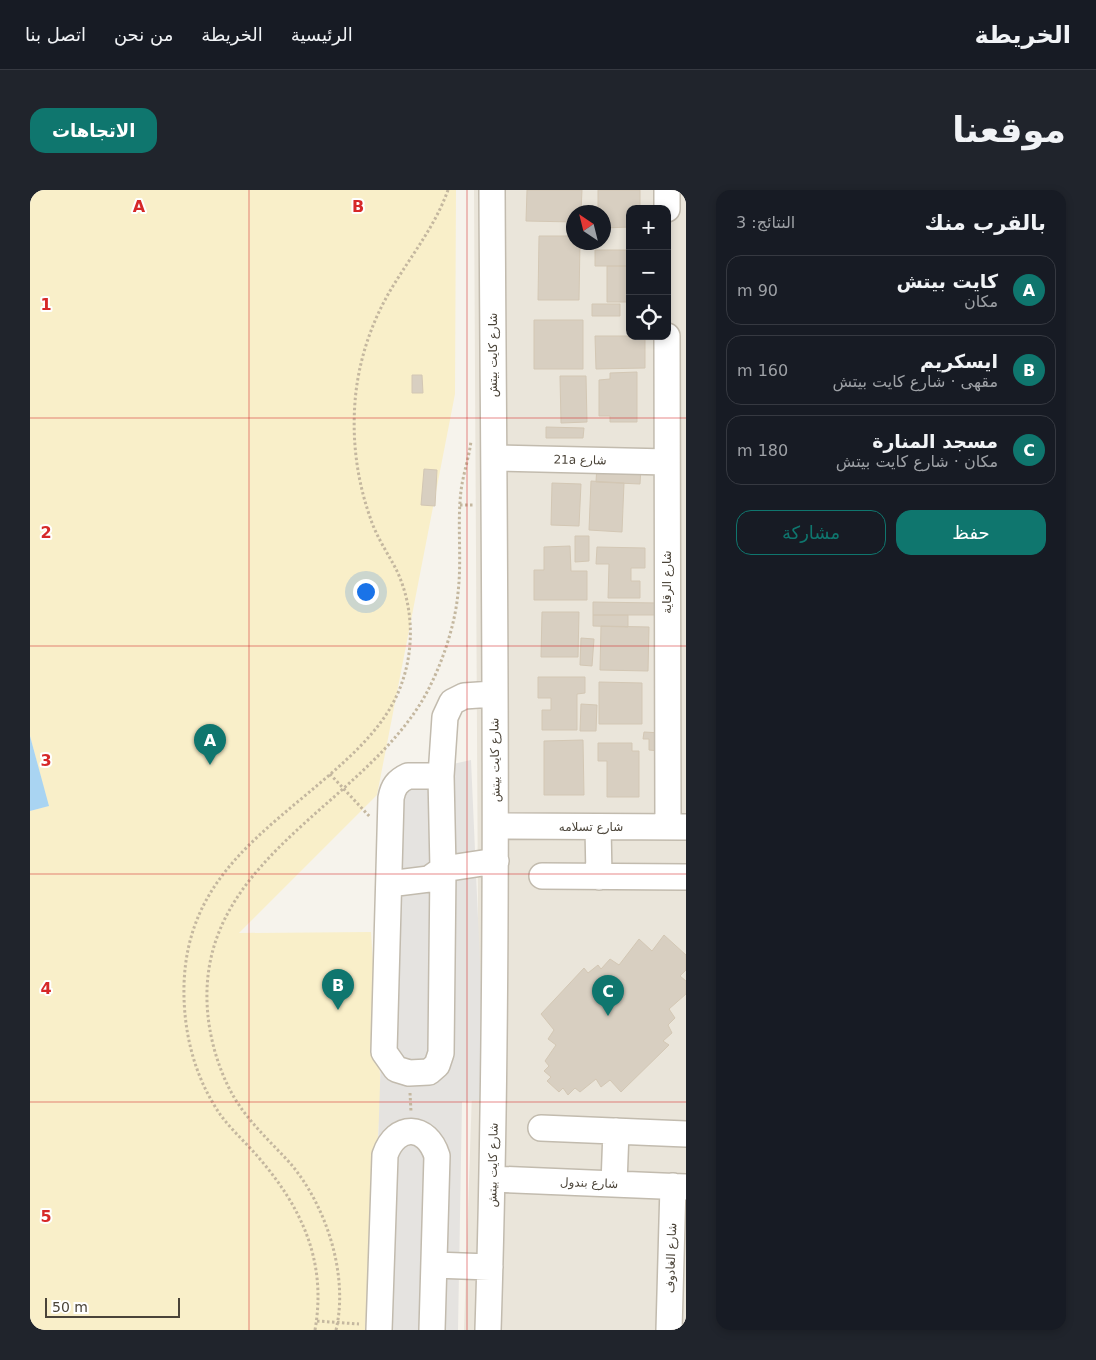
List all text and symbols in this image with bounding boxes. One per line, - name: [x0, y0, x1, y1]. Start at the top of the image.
- text: الخريطة: [975, 21, 1071, 49]
- text: اتصل بنا: [25, 24, 86, 45]
- text: من نحن: [114, 24, 173, 45]
- text: الخريطة: [201, 24, 263, 45]
- text: الرئيسية: [291, 24, 353, 45]
- button: الاتجاهات: [30, 108, 157, 153]
- text: موقعنا: [952, 110, 1066, 150]
- text: A: [133, 197, 146, 216]
- text: B: [352, 197, 364, 216]
- north arrow: [566, 205, 611, 250]
- map controls: [626, 205, 671, 340]
- button: +: [626, 205, 671, 250]
- text: بالقرب منك: [925, 211, 1046, 235]
- text: النتائج: 3: [736, 213, 795, 232]
- button: −: [626, 250, 671, 295]
- text: كايت بيتش: [896, 270, 998, 292]
- text: 90 m: [737, 281, 778, 300]
- text: A: [1023, 281, 1035, 300]
- text: مكان: [964, 292, 998, 311]
- text: 1: [40, 295, 52, 314]
- button: locate: [626, 295, 671, 340]
- street label: شارع كايت بيتش: [486, 313, 501, 397]
- text: ايسكريم: [920, 350, 998, 372]
- text: 160 m: [737, 361, 788, 380]
- text: B: [1023, 361, 1035, 380]
- text: مقهى · شارع كايت بيتش: [832, 372, 998, 391]
- text: مسجد المنارة: [872, 430, 998, 452]
- text: 180 m: [737, 441, 788, 460]
- text: C: [1023, 441, 1035, 460]
- text: مكان · شارع كايت بيتش: [836, 452, 998, 471]
- street label: 21a شارع: [553, 453, 607, 468]
- button: مشاركة: [736, 510, 886, 555]
- button: حفظ: [896, 510, 1046, 555]
- text: 2: [40, 523, 52, 542]
- street label: شارع الرقاية: [660, 550, 675, 614]
- your location: [353, 579, 379, 605]
- street label: شارع كايت بيتش: [487, 718, 504, 802]
- pin: A: [194, 724, 226, 765]
- text: 3: [40, 751, 52, 770]
- street label: شارع تسلامه: [559, 820, 623, 835]
- pin: B: [322, 969, 354, 1010]
- pin: C: [592, 975, 624, 1016]
- text: 4: [40, 979, 52, 998]
- street label: شارع كايت بيتش: [485, 1123, 502, 1207]
- street label: شارع بندول: [560, 1175, 618, 1192]
- text: 5: [40, 1207, 52, 1226]
- street label: شارع الغادوف: [663, 1223, 680, 1294]
- scale bar: [45, 1295, 180, 1318]
- text: 50 m: [52, 1299, 88, 1315]

